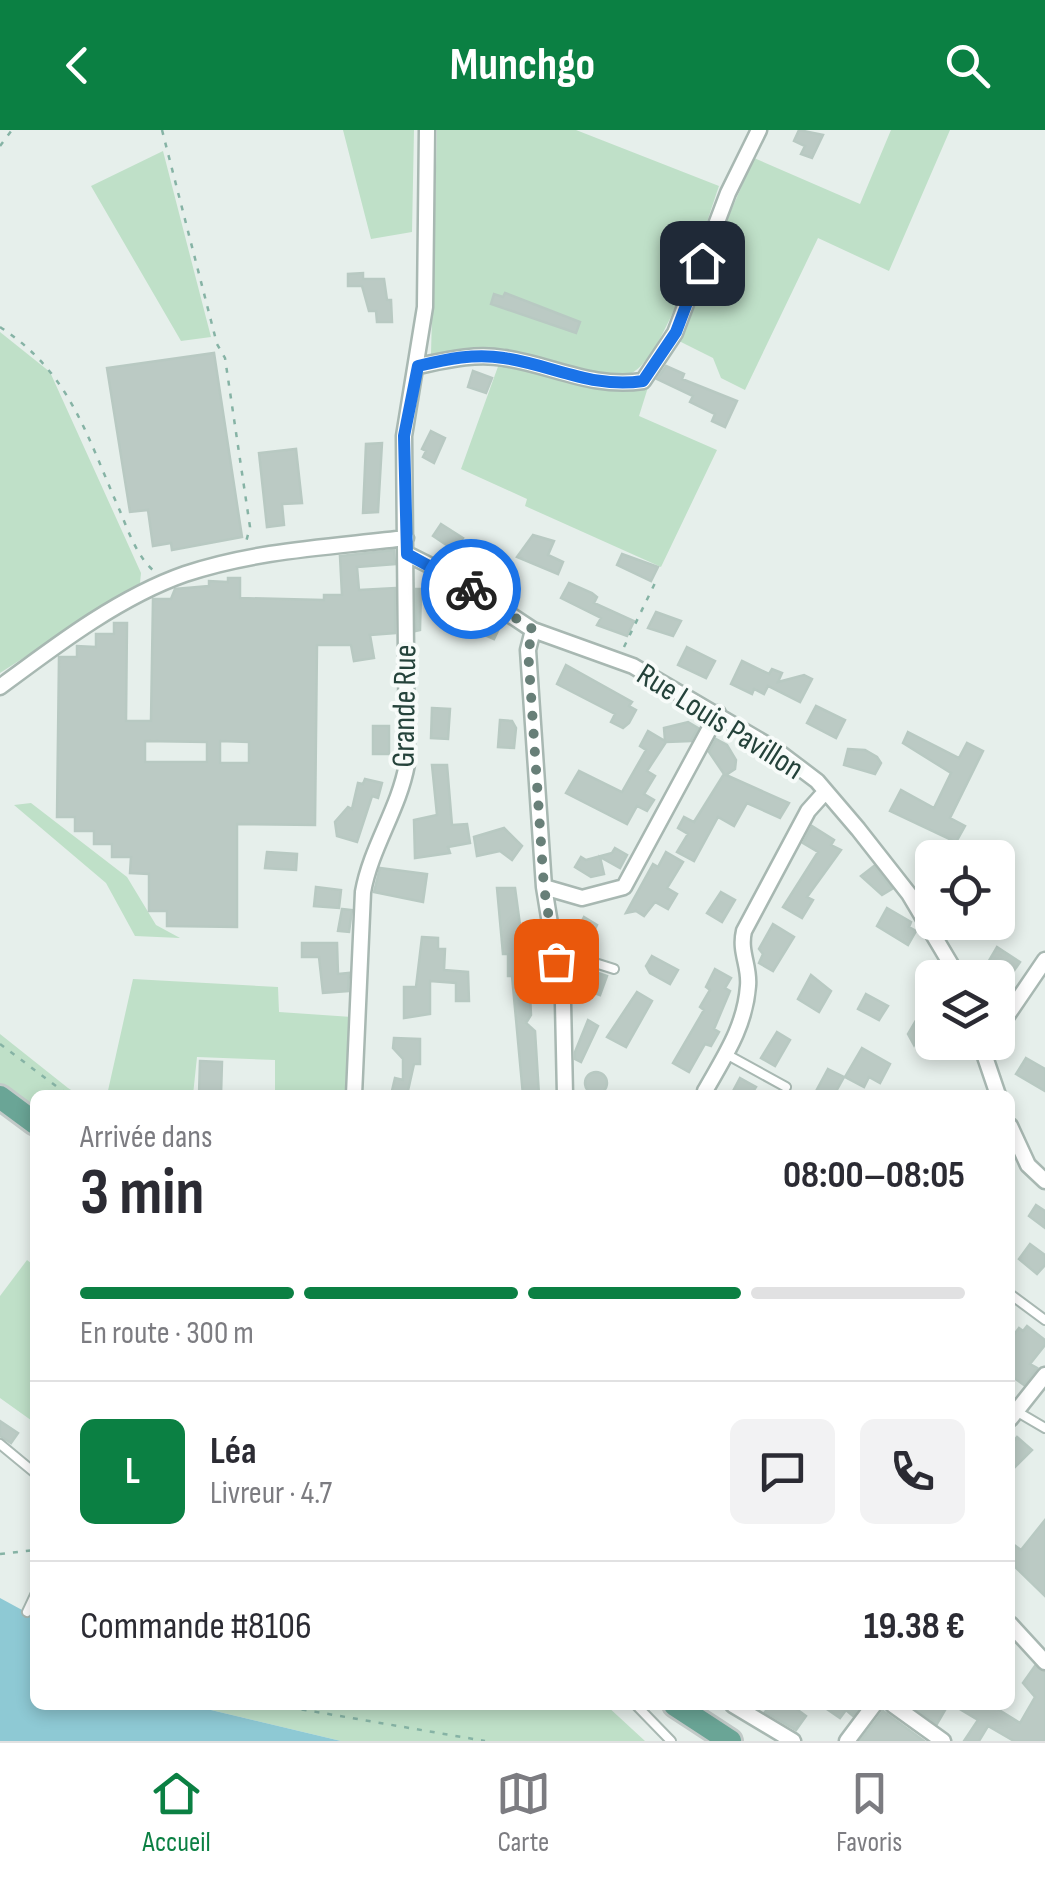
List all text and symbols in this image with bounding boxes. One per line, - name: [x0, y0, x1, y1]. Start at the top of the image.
- icon: back: [50, 38, 105, 93]
- text: Munchgo: [450, 38, 595, 93]
- icon: search: [940, 38, 995, 93]
- pin: [660, 221, 745, 306]
- icon: home: [675, 236, 730, 291]
- courier: [421, 539, 521, 639]
- icon: bike: [444, 562, 499, 617]
- street label: Grande Rue: [384, 644, 426, 768]
- street label: Rue Louis Pavillon: [629, 655, 811, 789]
- map controls: [915, 840, 1015, 1060]
- button: locate: [915, 840, 1015, 940]
- pin: [514, 919, 599, 1004]
- icon: bag: [529, 934, 584, 989]
- button: layers: [915, 960, 1015, 1060]
- text: Arrivée dans: [80, 1118, 212, 1157]
- text: 08:00–08:05: [783, 1153, 965, 1198]
- text: 3 min: [80, 1155, 204, 1233]
- text: En route · 300 m: [80, 1314, 254, 1353]
- button: chat: [730, 1419, 835, 1524]
- button: phone: [860, 1419, 965, 1524]
- text: Léa: [210, 1429, 257, 1474]
- text: L: [125, 1449, 140, 1494]
- text: Livreur · 4.7: [210, 1474, 332, 1513]
- text: Commande #8106: [80, 1604, 312, 1649]
- text: 19.38 €: [864, 1604, 965, 1649]
- tab: Accueil: [143, 1766, 211, 1859]
- tab: Carte: [496, 1766, 551, 1859]
- tab: Favoris: [836, 1766, 902, 1859]

